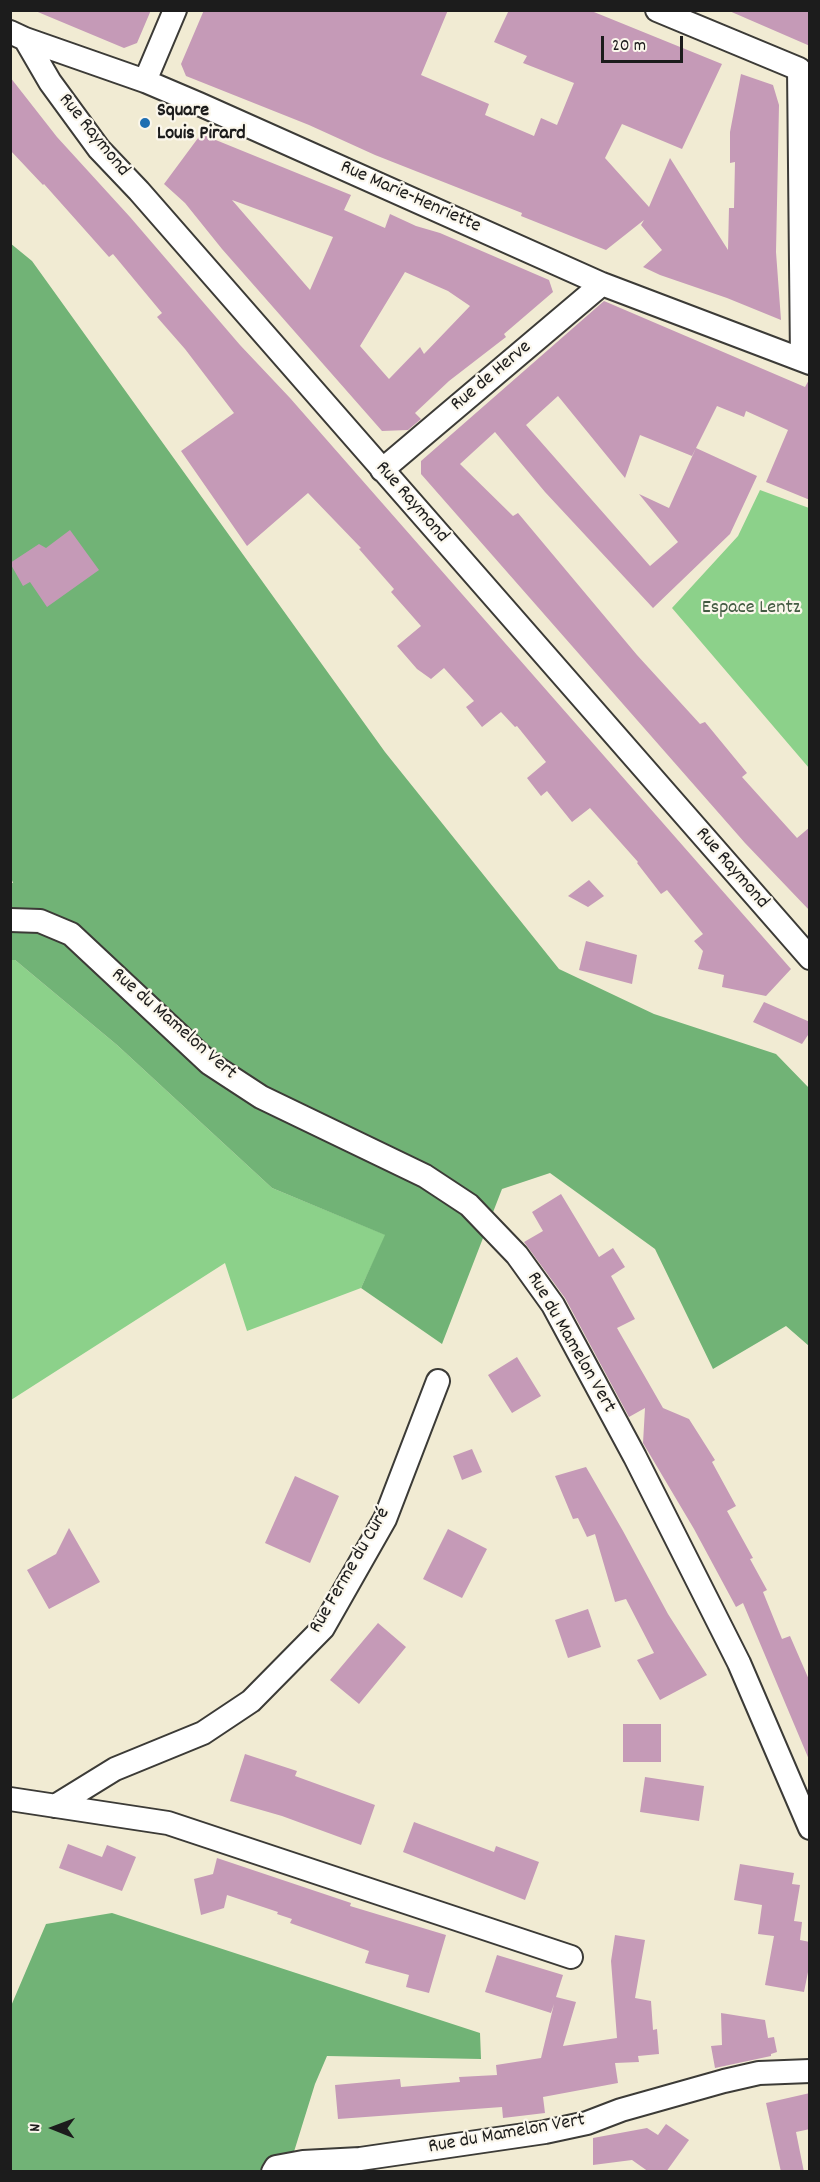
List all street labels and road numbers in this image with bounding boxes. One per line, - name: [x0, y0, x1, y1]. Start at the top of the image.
- street label: Rue Raymond: [52, 90, 134, 182]
- street label: Rue Marie-Henriette: [336, 156, 484, 240]
- street label: Rue de Herve: [447, 336, 537, 418]
- street label: Rue Raymond: [369, 457, 453, 549]
- street label: Rue Raymond: [689, 823, 773, 915]
- street label: Rue du Mamelon Vert: [105, 964, 241, 1086]
- street label: Rue du Mamelon Vert: [520, 1268, 620, 1418]
- street label: Rue Ferme du Curé: [305, 1504, 397, 1638]
- street label: Rue du Mamelon Vert: [427, 2109, 587, 2161]

